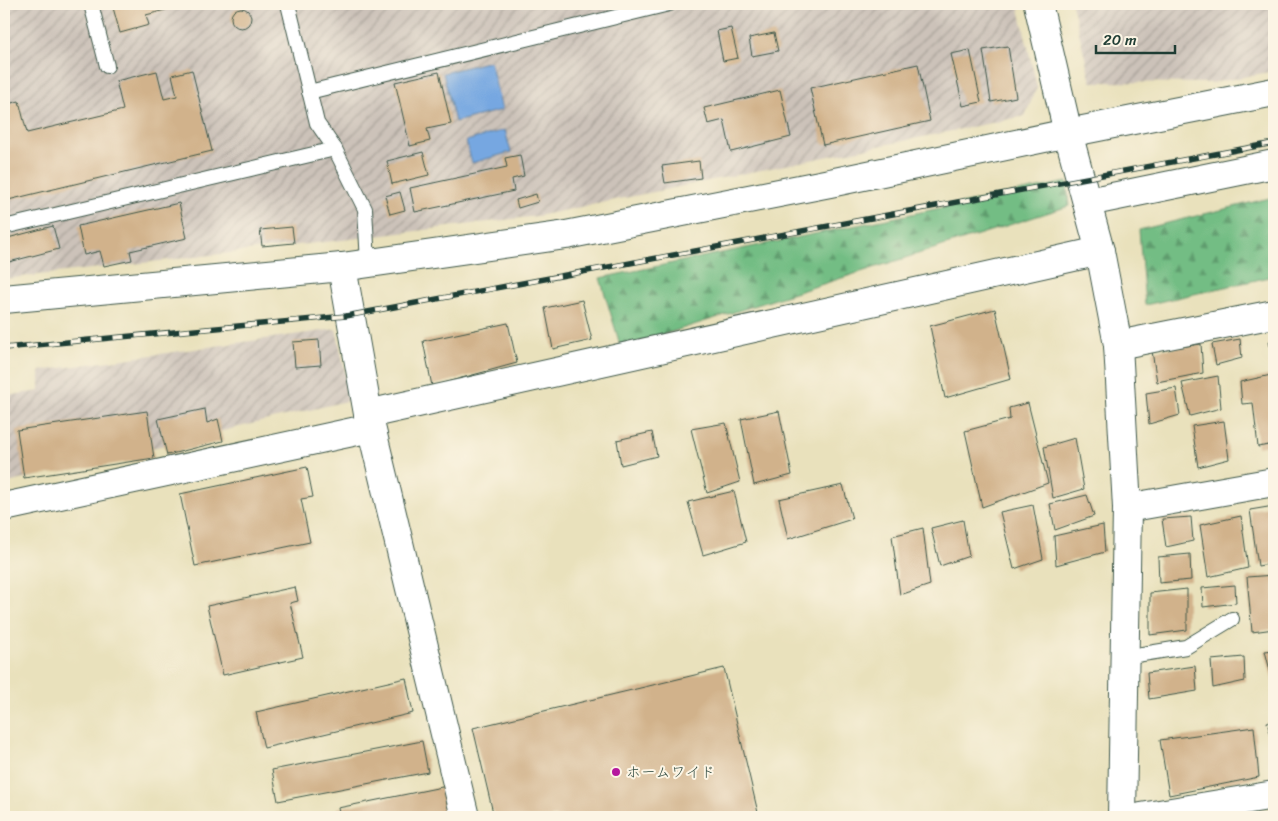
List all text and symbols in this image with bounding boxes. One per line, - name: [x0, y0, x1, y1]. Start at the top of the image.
- scale bar: [1096, 22, 1174, 54]
- text: 20 m: [1103, 27, 1137, 53]
- place label: ホームワイド: [626, 759, 715, 785]
- marker: ホームワイド: [610, 766, 622, 778]

